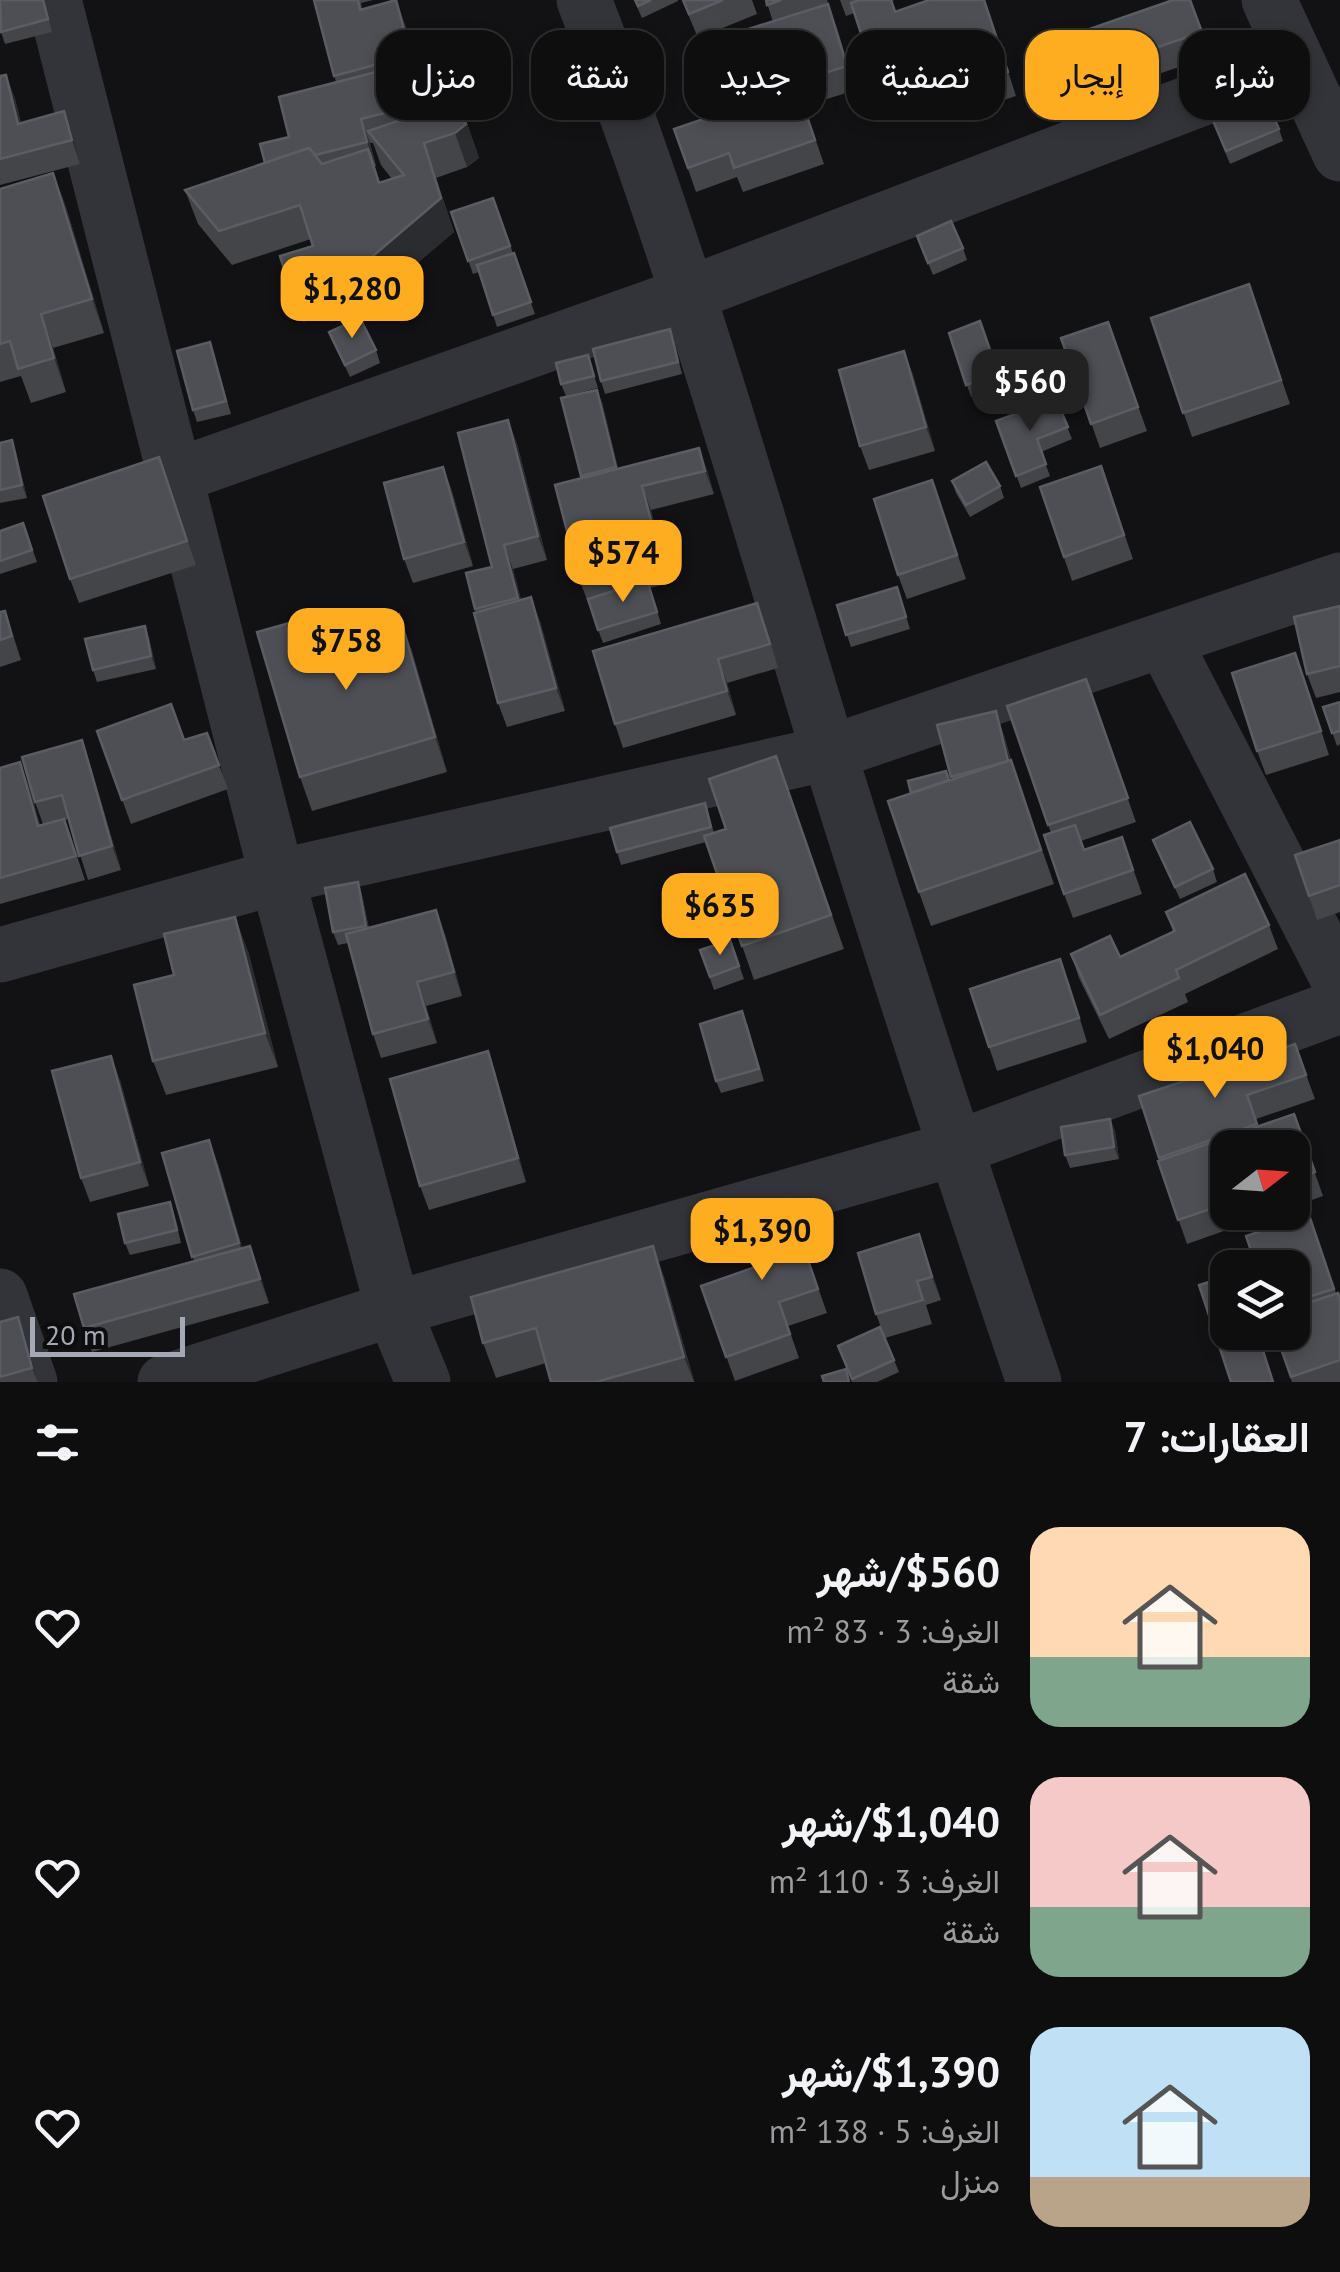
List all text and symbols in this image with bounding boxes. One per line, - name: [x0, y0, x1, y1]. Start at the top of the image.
- chip: منزل: [376, 30, 511, 120]
- chip: شقة: [531, 30, 664, 120]
- chip: جديد: [684, 30, 826, 120]
- chip: تصفية: [846, 30, 1005, 120]
- chip: إيجار: [1025, 30, 1159, 120]
- chip: شراء: [1179, 30, 1310, 120]
- pin: $1,280: [271, 256, 433, 341]
- text: $1,280: [303, 267, 401, 309]
- pin: $560: [971, 349, 1089, 434]
- text: $560: [994, 360, 1066, 402]
- pin: $574: [564, 520, 682, 605]
- text: $574: [587, 531, 659, 573]
- pin: $758: [287, 608, 405, 693]
- text: $758: [310, 619, 382, 661]
- pin: $635: [661, 873, 779, 958]
- text: $635: [684, 884, 756, 926]
- pin: $1,040: [1134, 1016, 1296, 1101]
- text: $1,040: [1166, 1027, 1264, 1069]
- north arrow: [1210, 1130, 1310, 1230]
- map controls: [1210, 1130, 1310, 1350]
- pin: $1,390: [681, 1198, 843, 1283]
- text: $1,390: [713, 1209, 811, 1251]
- button: layers: [1210, 1250, 1310, 1350]
- scale bar: [30, 1312, 185, 1356]
- text: 20 m: [45, 1316, 106, 1353]
- text: العقارات: 7: [1123, 1409, 1310, 1464]
- icon: filters: [30, 1415, 85, 1470]
- text: $560/شهر: [816, 1544, 1000, 1599]
- icon: home: [1110, 1567, 1230, 1687]
- icon: heart: [30, 1600, 85, 1655]
- text: الغرف: 3 · 83 m²: [786, 1610, 1000, 1652]
- text: شقة: [942, 1660, 1000, 1702]
- text: $1,040/شهر: [782, 1794, 1000, 1849]
- icon: home: [1110, 1817, 1230, 1937]
- icon: heart: [30, 1850, 85, 1905]
- text: الغرف: 3 · 110 m²: [769, 1860, 1000, 1902]
- text: شقة: [942, 1910, 1000, 1952]
- text: $1,390/شهر: [782, 2044, 1000, 2099]
- icon: home: [1110, 2067, 1230, 2187]
- icon: heart: [30, 2100, 85, 2155]
- text: الغرف: 5 · 138 m²: [769, 2110, 1000, 2152]
- text: منزل: [940, 2160, 1000, 2202]

